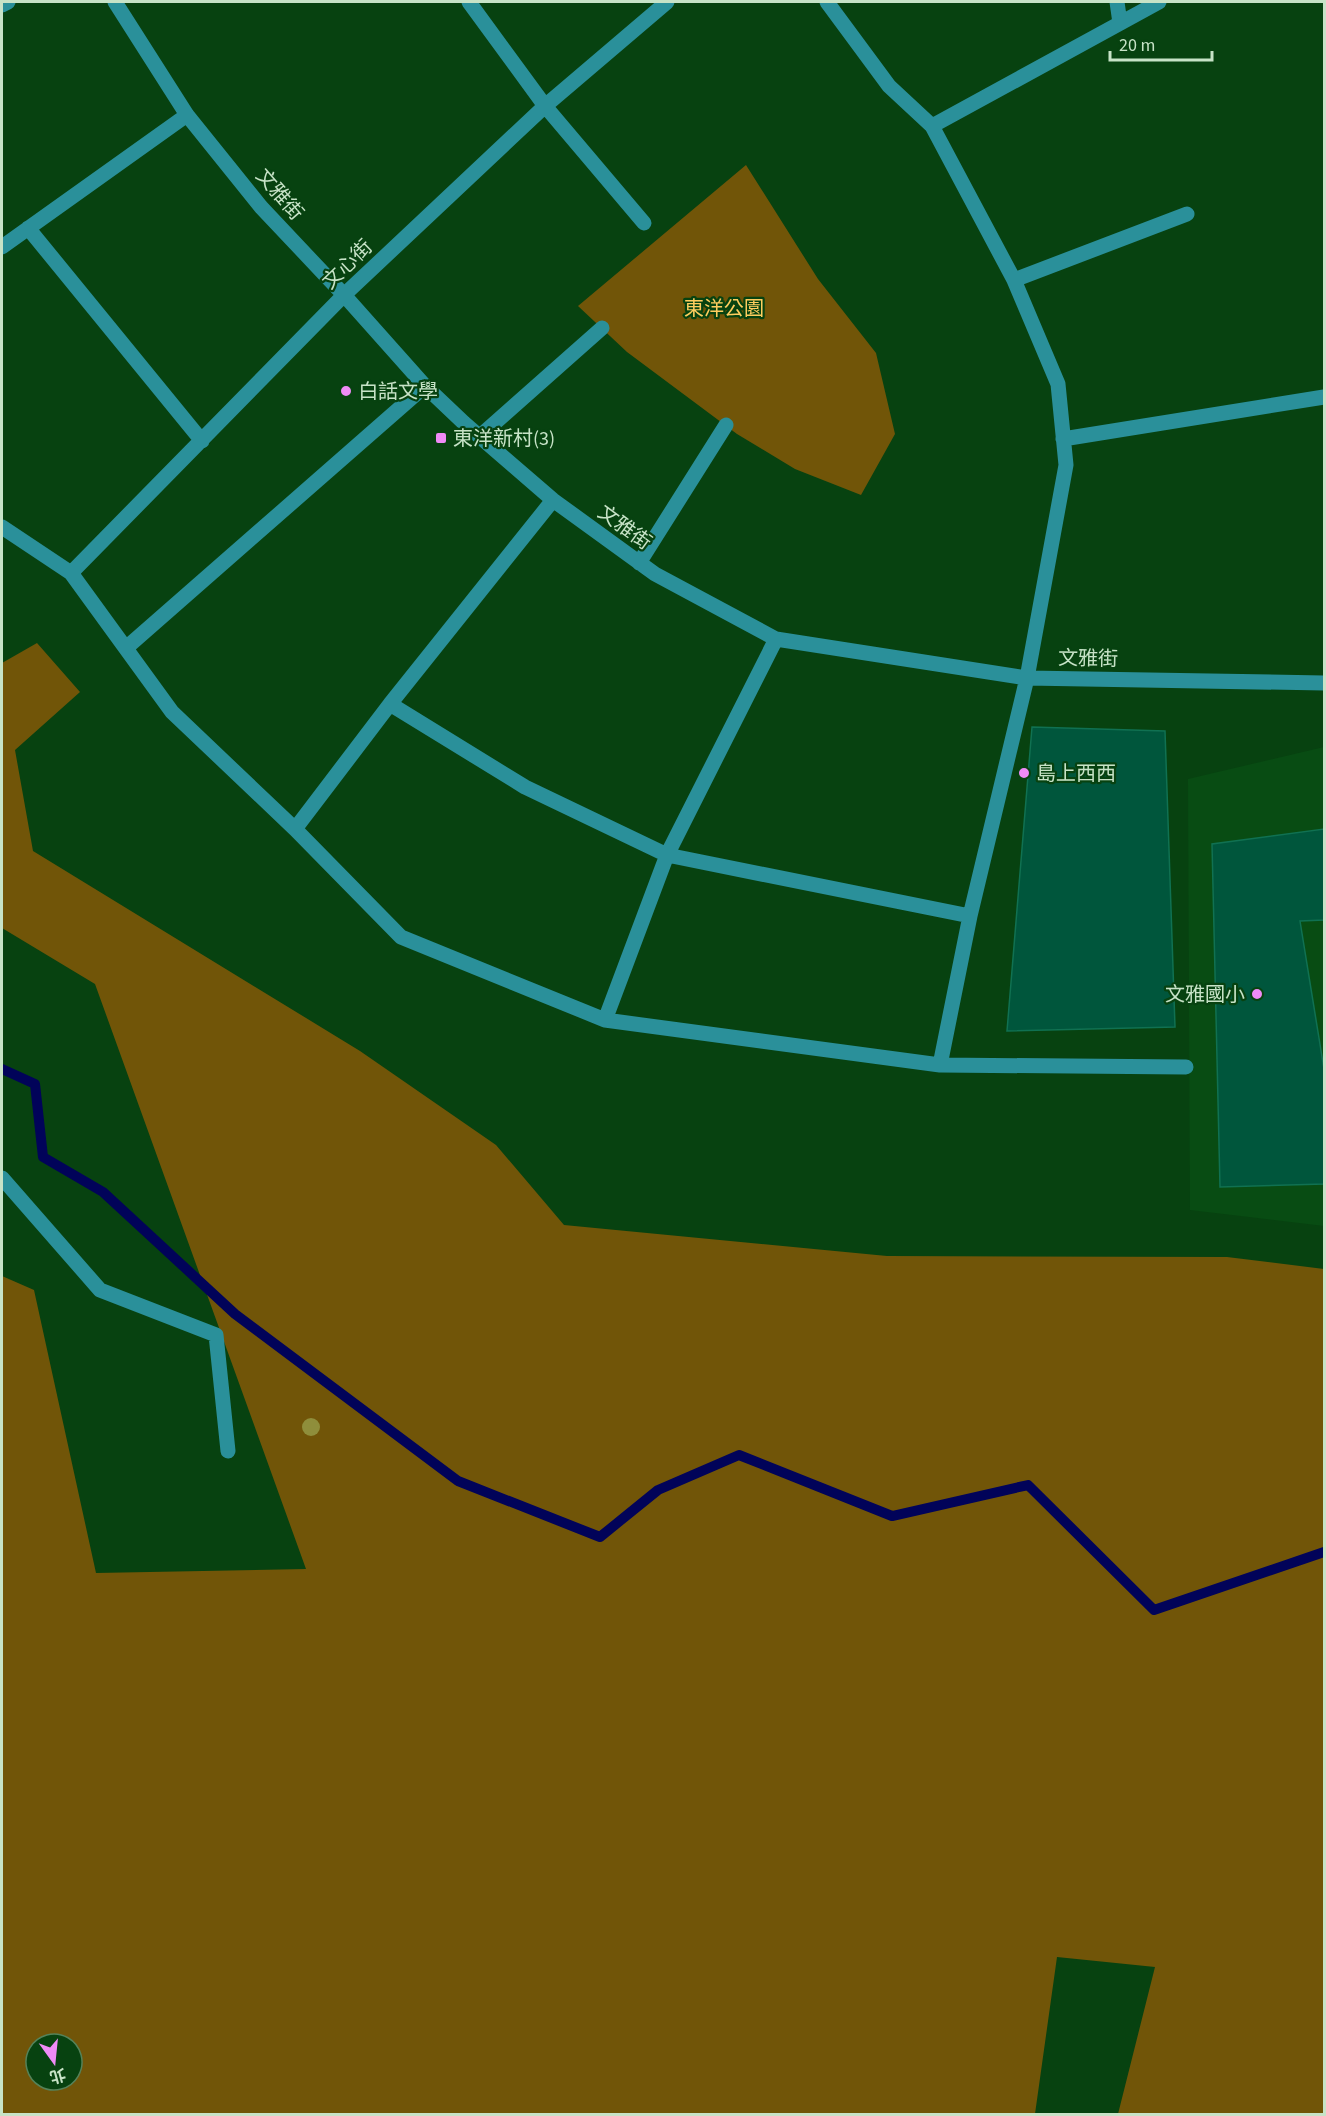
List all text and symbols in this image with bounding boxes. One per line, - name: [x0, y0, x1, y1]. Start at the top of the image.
- scale bar: [1110, 24, 1212, 62]
- text: 20 m: [1119, 33, 1155, 58]
- street label: 文雅街: [249, 163, 309, 226]
- street label: 文心街: [316, 234, 379, 296]
- park label: 東洋公園: [684, 295, 764, 323]
- place label: 白話文學: [358, 378, 438, 406]
- marker: 白話文學: [339, 384, 353, 398]
- place label: 東洋新村(3): [453, 425, 555, 453]
- marker: 東洋新村(3): [434, 431, 448, 445]
- street label: 文雅街: [592, 499, 657, 557]
- street label: 文雅街: [1058, 644, 1118, 674]
- place label: 島上西西: [1036, 760, 1116, 788]
- marker: 島上西西: [1017, 766, 1031, 780]
- place label: 文雅國小: [1165, 981, 1245, 1009]
- marker: 文雅國小: [1250, 987, 1264, 1001]
- north arrow: [24, 2032, 84, 2092]
- text: 北: [47, 2063, 68, 2088]

